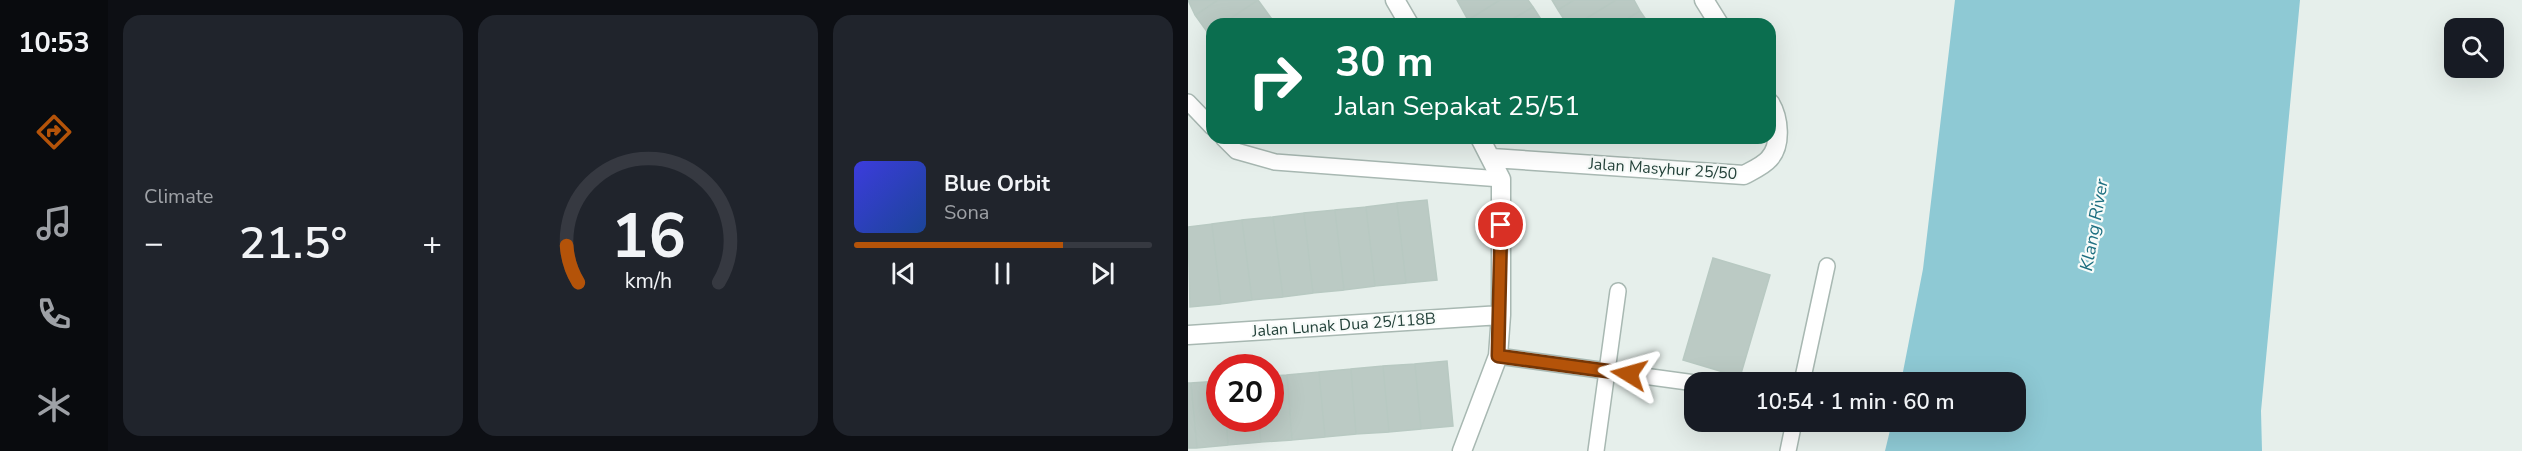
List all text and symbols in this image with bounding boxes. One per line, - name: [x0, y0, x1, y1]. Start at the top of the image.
- map controls: [2444, 18, 2504, 78]
- button: search: [2444, 18, 2504, 78]
- text: 10:53: [18, 25, 90, 62]
- text: 30 m: [1335, 34, 1434, 91]
- icon: right: [1236, 42, 1314, 120]
- text: Jalan Sepakat 25/51: [1335, 88, 1580, 125]
- icon: directions: [33, 111, 75, 153]
- street label: Jalan Masyhur 25/50: [1587, 153, 1738, 185]
- text: Blue Orbit: [944, 169, 1050, 199]
- water label: Klang River: [2074, 177, 2114, 273]
- text: Climate: [144, 183, 213, 210]
- text: 16: [611, 194, 685, 279]
- text: Sona: [944, 199, 989, 226]
- pin: [1475, 199, 1526, 250]
- icon: music: [33, 202, 75, 244]
- icon: arrive: [1484, 208, 1517, 241]
- text: 21.5°: [239, 213, 347, 274]
- text: −: [144, 221, 164, 266]
- text: +: [422, 221, 442, 266]
- icon: previous: [887, 257, 920, 290]
- icon: pause: [986, 257, 1019, 290]
- icon: next: [1086, 257, 1119, 290]
- text: km/h: [624, 266, 672, 296]
- icon: phone: [33, 293, 75, 335]
- street label: Jalan Lunak Dua 25/118B: [1250, 308, 1437, 342]
- position arrow: [1597, 342, 1661, 406]
- speed limit sign: 20: [1206, 354, 1284, 432]
- icon: climate: [33, 384, 75, 426]
- text: 10:54 · 1 min · 60 m: [1756, 387, 1954, 417]

